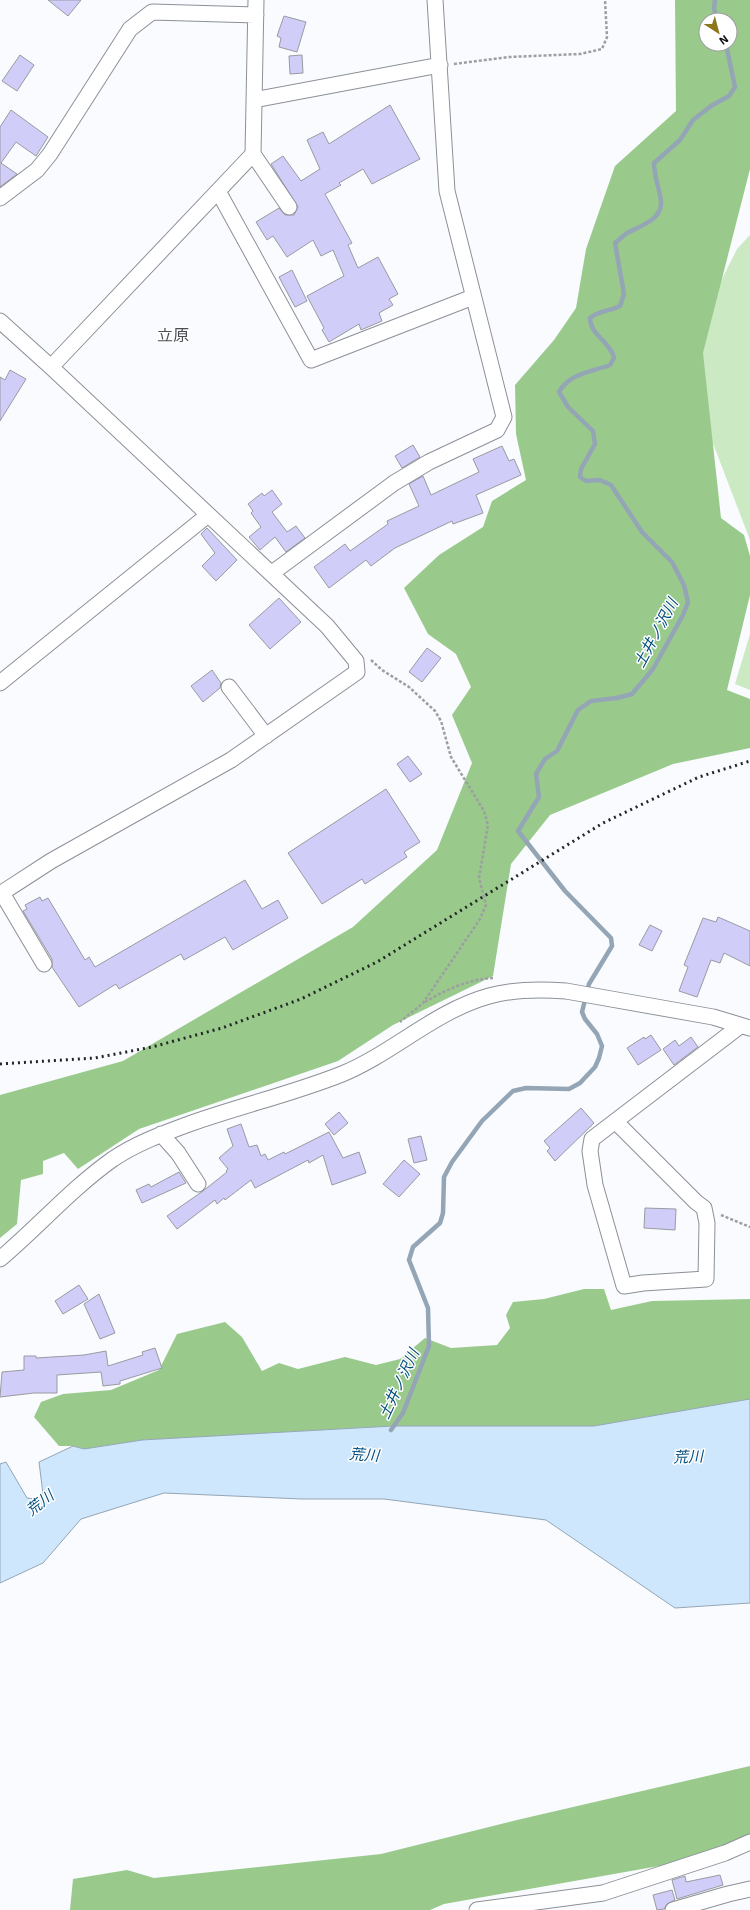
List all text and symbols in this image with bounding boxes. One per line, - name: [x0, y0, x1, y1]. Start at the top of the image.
- north arrow: [698, 12, 738, 52]
- text: N: [717, 33, 731, 48]
- district label: 立原: [157, 325, 189, 344]
- water label: 土井ノ沢川: [630, 593, 682, 670]
- water label: 土井ノ沢川: [374, 1344, 423, 1421]
- water label: 荒川: [348, 1444, 382, 1464]
- water label: 荒川: [673, 1446, 705, 1466]
- water label: 荒川: [22, 1485, 58, 1519]

